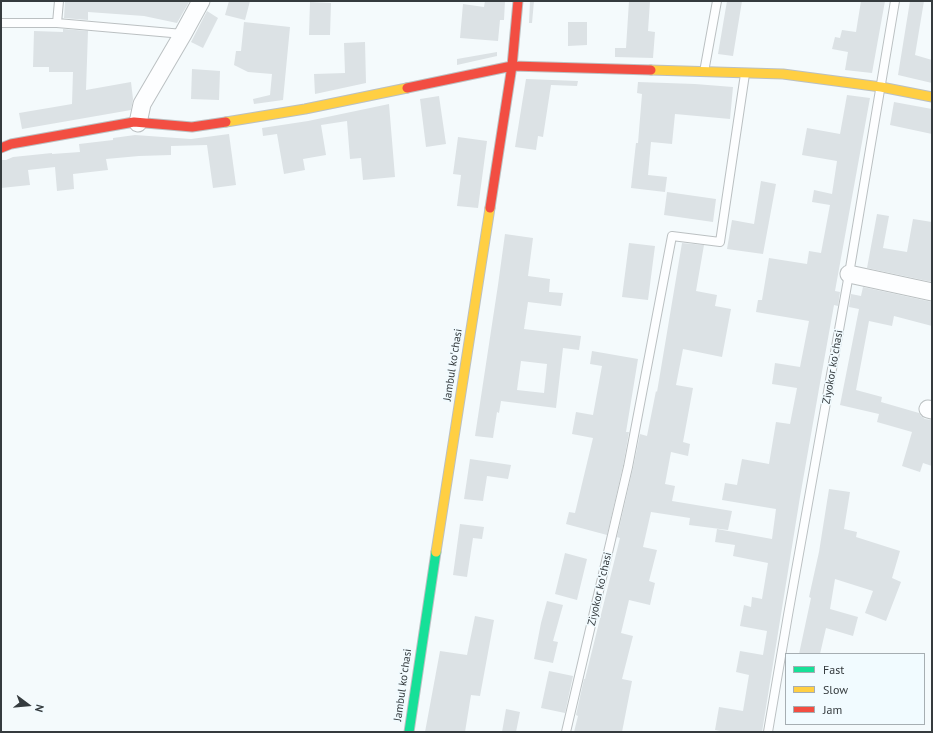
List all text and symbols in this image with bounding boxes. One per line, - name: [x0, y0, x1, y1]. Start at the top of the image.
- street label: Jambul koʻchasi: [441, 328, 465, 402]
- street label: Ziyokor koʻchasi: [820, 329, 846, 405]
- street label: Ziyokor koʻchasi: [585, 551, 615, 627]
- street label: Jambul koʻchasi: [391, 648, 415, 722]
- legend: [785, 653, 925, 725]
- text: Fast: [823, 662, 844, 677]
- text: Slow: [823, 682, 848, 697]
- north arrow: [8, 685, 48, 725]
- text: Jam: [823, 702, 842, 717]
- text: N: [32, 703, 47, 714]

